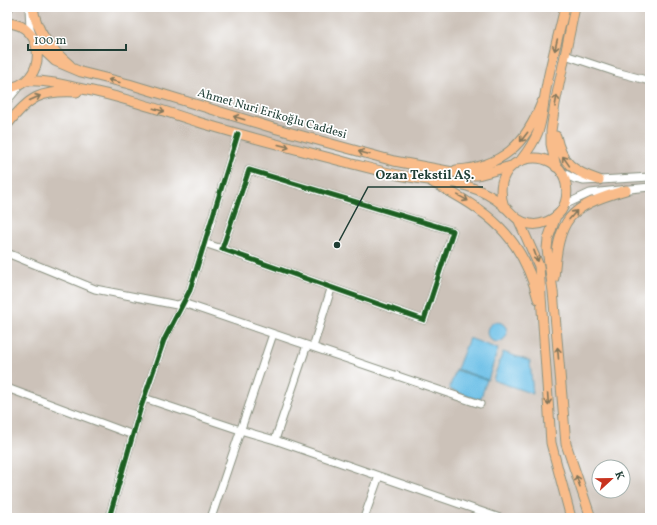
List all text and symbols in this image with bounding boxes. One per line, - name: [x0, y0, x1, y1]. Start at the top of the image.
- scale bar: [28, 26, 126, 52]
- text: 100 m: [34, 33, 67, 49]
- one-way arrow: [552, 38, 560, 51]
- one-way arrow: [108, 77, 121, 84]
- street label: Ahmet Nuri Erikoğlu Caddesi: [196, 85, 349, 143]
- one-way arrow: [28, 94, 40, 102]
- one-way arrow: [552, 94, 560, 107]
- one-way arrow: [153, 106, 165, 114]
- one-way arrow: [233, 114, 246, 121]
- one-way arrow: [519, 131, 528, 142]
- one-way arrow: [277, 143, 290, 150]
- one-way arrow: [358, 149, 371, 156]
- one-way arrow: [562, 155, 570, 166]
- callout: Ozan Tekstil AŞ.: [368, 162, 483, 187]
- text: Ozan Tekstil AŞ.: [376, 167, 474, 185]
- one-way arrow: [457, 195, 469, 203]
- one-way arrow: [568, 210, 578, 220]
- one-way arrow: [532, 250, 540, 262]
- one-way arrow: [554, 347, 562, 360]
- one-way arrow: [545, 392, 552, 405]
- north arrow: [591, 459, 631, 499]
- text: K: [610, 469, 627, 482]
- one-way arrow: [574, 475, 582, 487]

